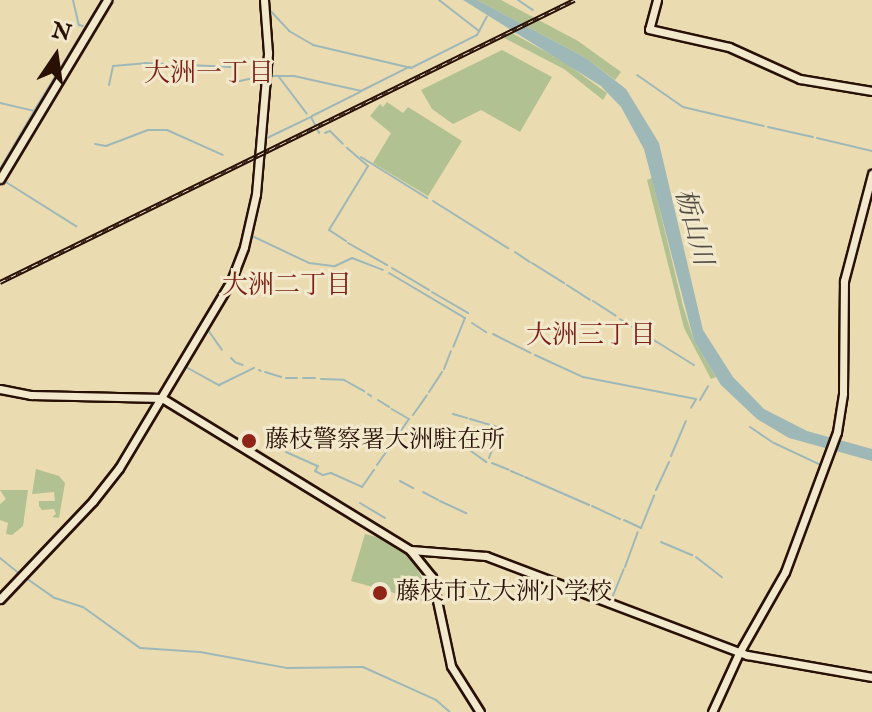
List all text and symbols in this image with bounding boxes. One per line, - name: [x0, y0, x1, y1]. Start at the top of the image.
- north arrow: [16, 16, 96, 96]
- text: N: [49, 17, 74, 48]
- district label: 大洲一丁目: [144, 58, 274, 90]
- water label: 栃山川: [668, 185, 718, 269]
- district label: 大洲二丁目: [222, 270, 352, 302]
- district label: 大洲三丁目: [526, 320, 656, 352]
- place label: 藤枝警察署大洲駐在所: [265, 427, 505, 455]
- marker: 藤枝警察署大洲駐在所: [240, 432, 258, 450]
- place label: 藤枝市立大洲小学校: [396, 579, 612, 607]
- marker: 藤枝市立大洲小学校: [371, 584, 389, 602]

